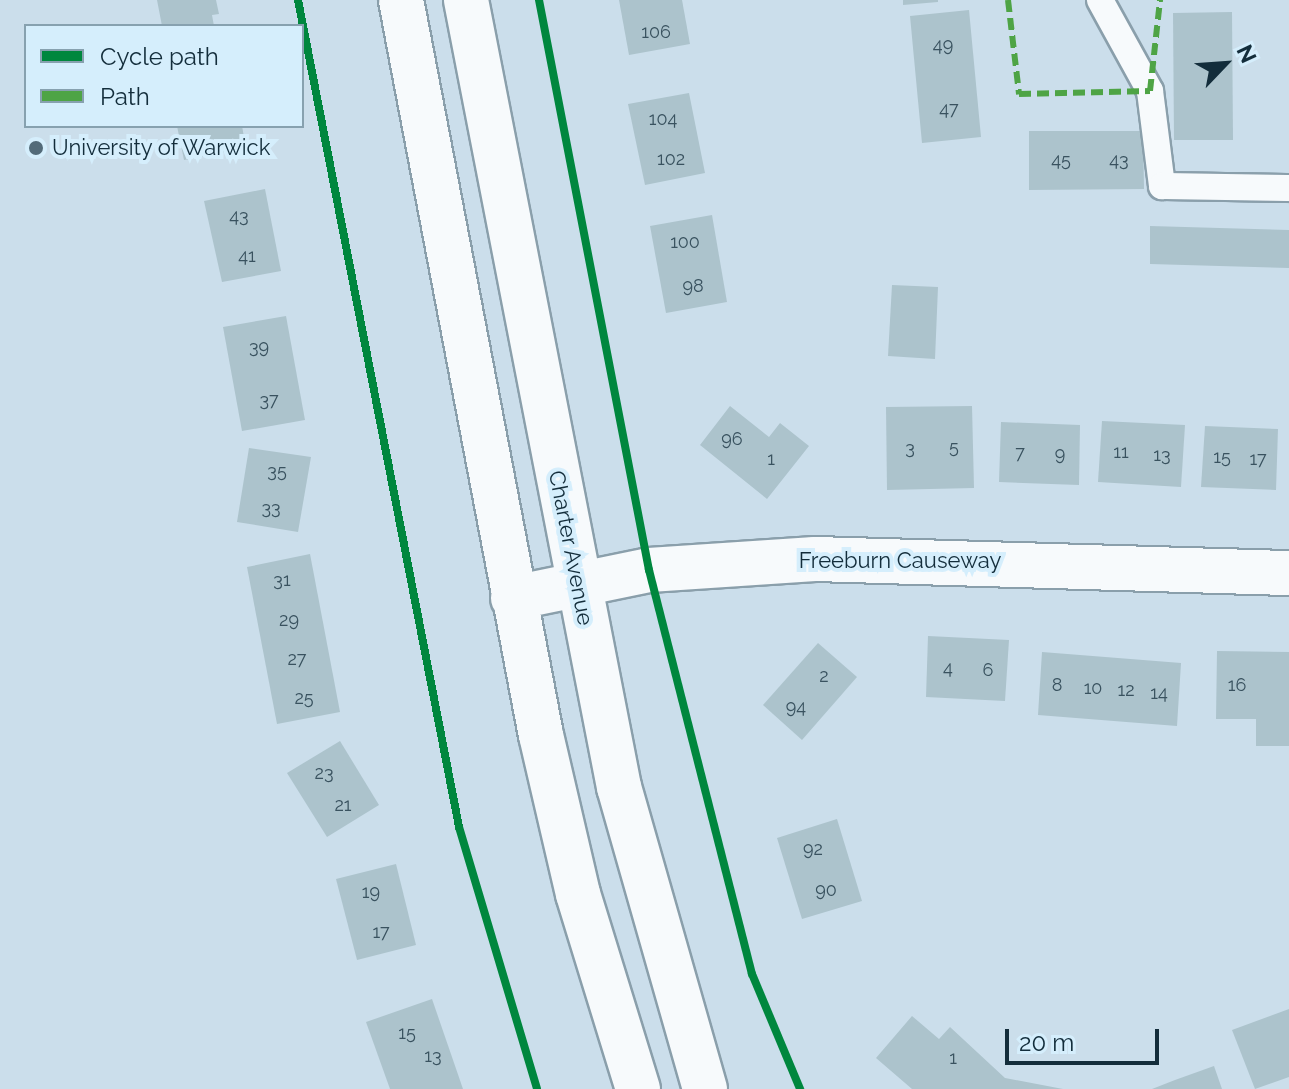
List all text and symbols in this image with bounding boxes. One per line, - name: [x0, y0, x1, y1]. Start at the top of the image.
- house number: 106: [641, 21, 671, 43]
- legend: [24, 24, 304, 128]
- north arrow: [1185, 24, 1265, 104]
- house number: 49: [933, 34, 953, 56]
- text: N: [1231, 41, 1262, 67]
- text: Cycle path: [100, 42, 219, 71]
- text: Path: [100, 82, 150, 111]
- house number: 47: [939, 98, 959, 120]
- house number: 104: [649, 108, 677, 130]
- place label: University of Warwick: [52, 135, 272, 161]
- marker: University of Warwick: [27, 139, 45, 157]
- house number: 102: [657, 148, 685, 170]
- house number: 45: [1051, 149, 1071, 171]
- house number: 43: [1109, 149, 1129, 171]
- house number: 43: [229, 205, 249, 227]
- house number: 100: [670, 231, 700, 253]
- house number: 41: [238, 245, 256, 267]
- house number: 98: [682, 275, 704, 297]
- house number: 39: [249, 336, 269, 358]
- house number: 37: [259, 389, 279, 411]
- house number: 96: [721, 428, 743, 450]
- house number: 5: [949, 436, 959, 458]
- house number: 3: [905, 437, 915, 459]
- house number: 11: [1113, 441, 1129, 463]
- house number: 7: [1015, 442, 1025, 464]
- house number: 9: [1055, 443, 1065, 465]
- house number: 13: [1153, 444, 1171, 466]
- house number: 15: [1213, 446, 1231, 468]
- house number: 1: [767, 448, 775, 470]
- house number: 17: [1249, 448, 1267, 470]
- house number: 35: [267, 460, 287, 482]
- street label: Charter Avenue: [543, 468, 599, 628]
- house number: 33: [261, 497, 281, 519]
- street label: Freeburn Causeway: [799, 548, 1001, 574]
- house number: 31: [273, 569, 291, 591]
- house number: 29: [279, 609, 299, 631]
- house number: 27: [287, 648, 307, 670]
- house number: 4: [943, 657, 953, 679]
- house number: 6: [983, 659, 993, 681]
- house number: 2: [819, 665, 829, 687]
- house number: 8: [1052, 674, 1062, 696]
- house number: 16: [1228, 674, 1246, 696]
- house number: 10: [1084, 677, 1102, 699]
- house number: 12: [1117, 679, 1135, 701]
- house number: 14: [1150, 682, 1168, 704]
- house number: 25: [294, 687, 314, 709]
- house number: 94: [786, 696, 806, 718]
- house number: 23: [315, 762, 333, 784]
- house number: 21: [334, 794, 352, 816]
- house number: 92: [803, 838, 823, 860]
- house number: 90: [815, 879, 837, 901]
- house number: 19: [362, 881, 380, 903]
- house number: 17: [372, 921, 390, 943]
- scale bar: [1009, 1013, 1163, 1063]
- house number: 15: [398, 1022, 416, 1044]
- text: 20 m: [1019, 1028, 1074, 1057]
- house number: 13: [424, 1045, 442, 1067]
- house number: 1: [949, 1047, 957, 1069]

